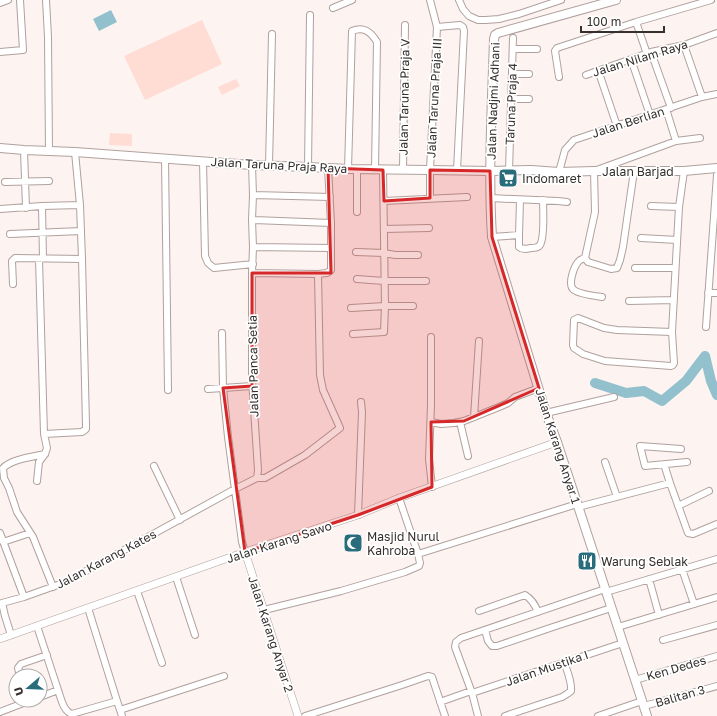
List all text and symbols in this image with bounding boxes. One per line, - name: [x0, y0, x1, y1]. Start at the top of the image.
- scale bar: [581, 8, 664, 34]
- text: 100 m: [587, 14, 621, 29]
- street label: Jalan Nilam Raya: [591, 36, 689, 80]
- street label: Jalan Taruna Praja V: [395, 38, 413, 156]
- street label: Jalan Taruna Praja III: [423, 38, 445, 158]
- street label: Jalan Nadjmi Adhani: [483, 42, 503, 160]
- street label: Taruna Praja 4: [502, 63, 520, 145]
- street label: Jalan Berlian: [590, 103, 666, 141]
- street label: Jalan Taruna Praja Raya: [210, 154, 348, 176]
- street label: Jalan Barjad: [602, 164, 674, 179]
- supermarket icon: Indomaret: [497, 167, 519, 189]
- place label: Indomaret: [522, 171, 582, 186]
- street label: Jalan Panca Setia: [245, 315, 261, 417]
- street label: Jalan Karang Anyar 1: [532, 386, 584, 506]
- street label: Jalan Karang Sawo: [225, 518, 333, 566]
- street label: Jalan Karang Kates: [53, 526, 159, 592]
- place label: Masjid Nurul Kahroba: [367, 529, 440, 558]
- mosque icon: Masjid Nurul Kahroba: [342, 532, 364, 554]
- restaurant icon: Warung Seblak: [576, 550, 598, 572]
- place label: Warung Seblak: [601, 554, 688, 569]
- street label: Jalan Karang Anyar 2: [245, 574, 297, 694]
- street label: Jalan Mustika I: [504, 647, 590, 689]
- street label: Ken Dedes: [644, 652, 708, 684]
- north arrow: [8, 668, 48, 708]
- street label: Balitan 3: [653, 682, 707, 710]
- text: U: [11, 686, 26, 697]

